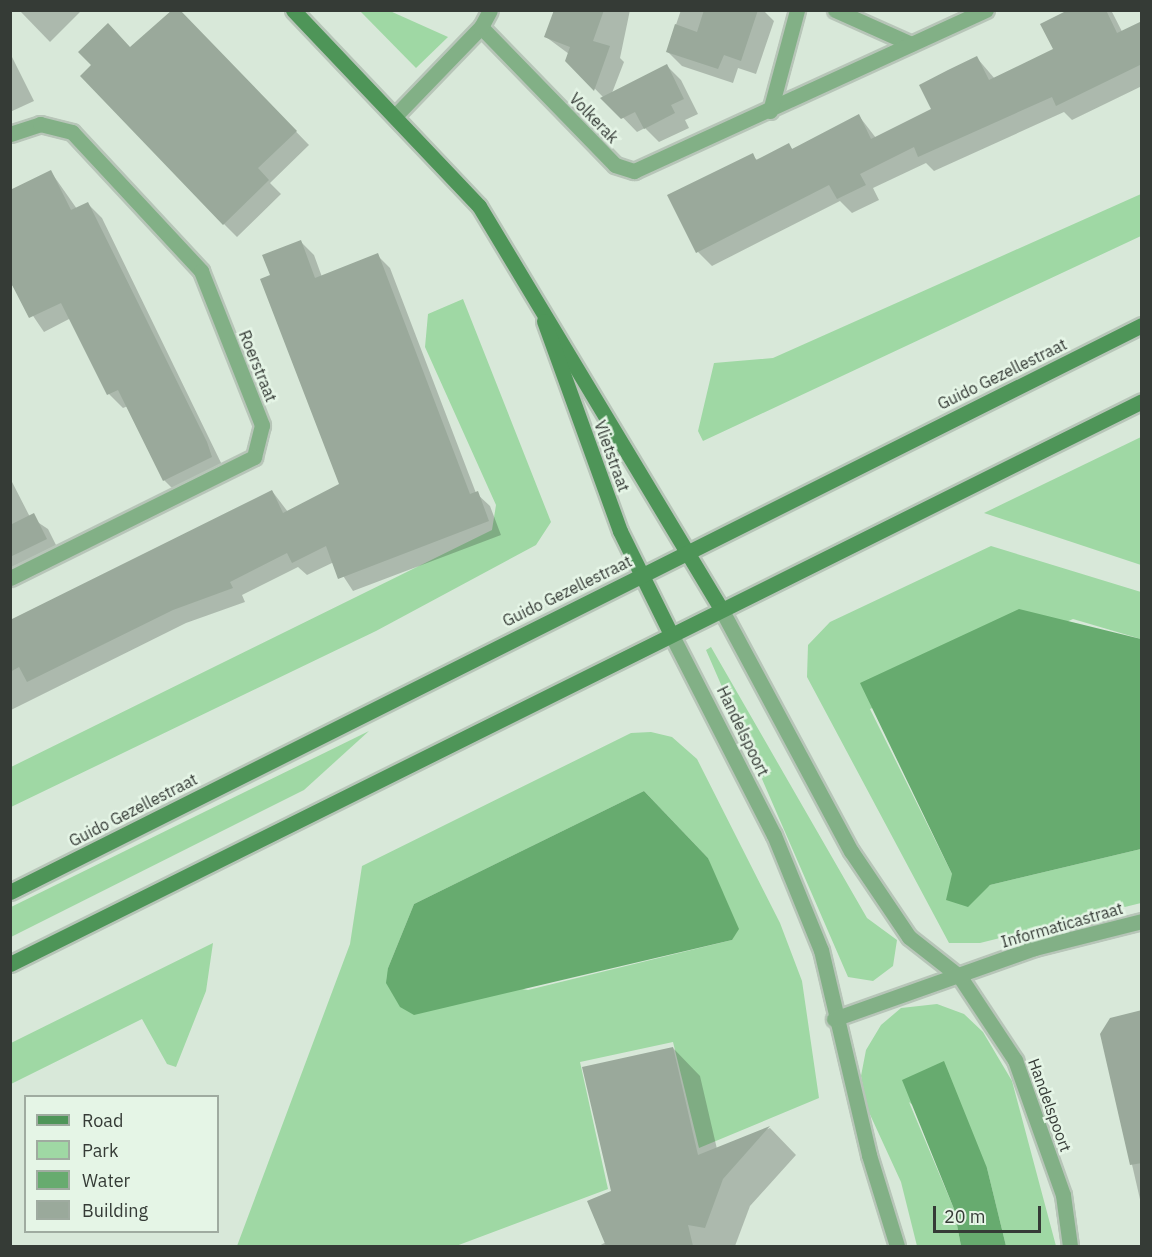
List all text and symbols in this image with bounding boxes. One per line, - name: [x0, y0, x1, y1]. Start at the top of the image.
- street label: Volkerak: [565, 89, 623, 147]
- street label: Roerstraat: [235, 327, 281, 405]
- street label: Guido Gezellestraat: [934, 334, 1070, 414]
- street label: Vlietstraat: [590, 418, 634, 494]
- street label: Guido Gezellestraat: [499, 551, 635, 631]
- street label: Handelspoort: [713, 683, 773, 779]
- street label: Guido Gezellestraat: [66, 769, 200, 851]
- street label: Informaticastraat: [999, 898, 1125, 952]
- street label: Handelspoort: [1024, 1056, 1076, 1154]
- legend: [24, 1095, 219, 1233]
- text: Road: [82, 1109, 123, 1132]
- text: Park: [82, 1139, 118, 1162]
- text: Water: [82, 1169, 130, 1192]
- scale bar: [936, 1194, 1044, 1232]
- text: Building: [82, 1199, 148, 1222]
- text: 20 m: [944, 1205, 986, 1228]

